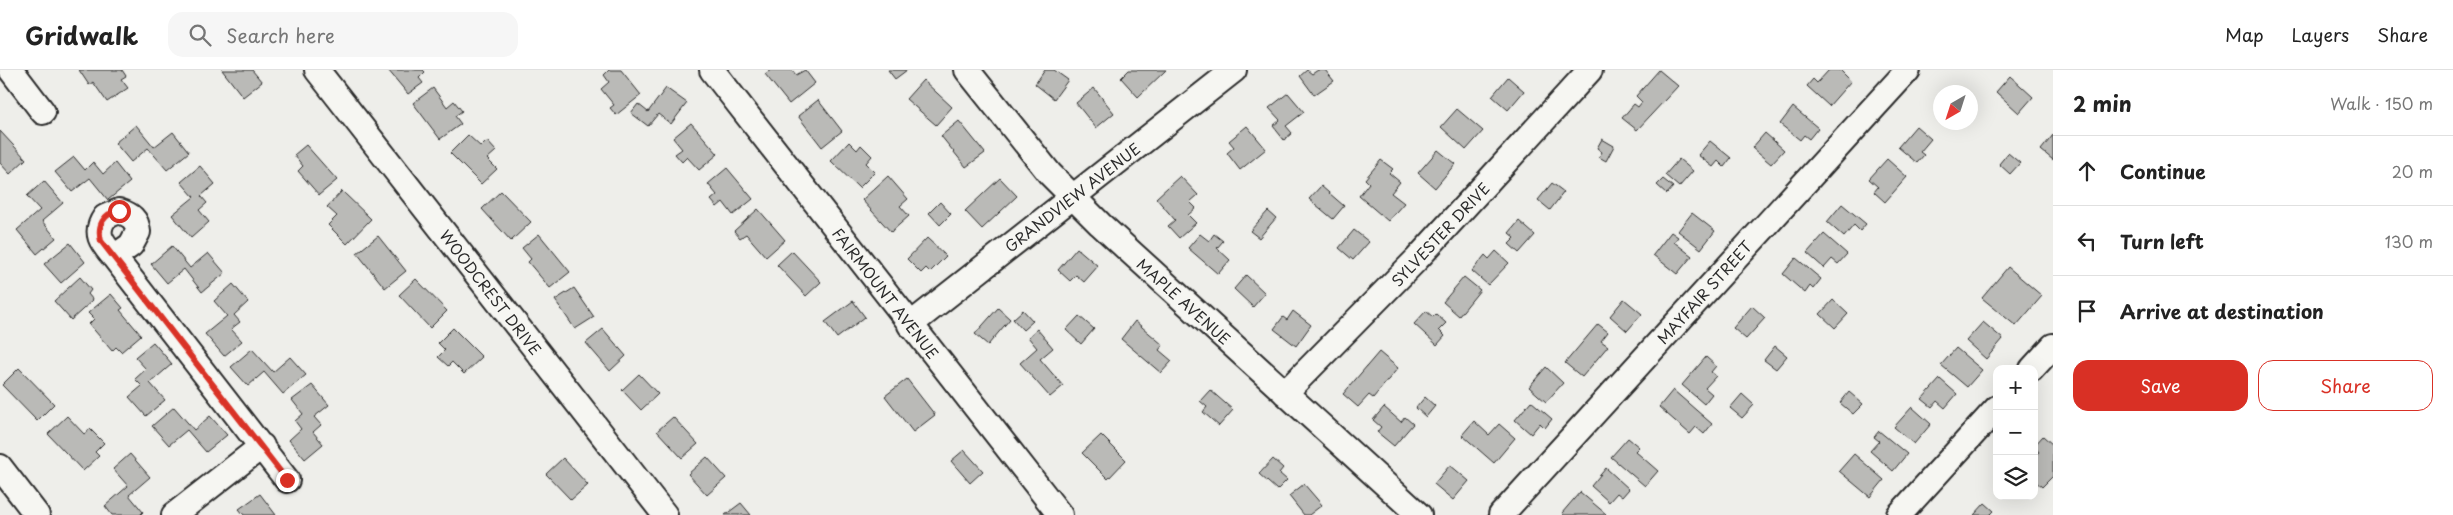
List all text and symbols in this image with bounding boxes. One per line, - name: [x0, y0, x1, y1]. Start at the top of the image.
- search box: [168, 12, 518, 57]
- text: Gridwalk: [25, 17, 138, 53]
- icon: search: [186, 21, 214, 49]
- text: Search here: [226, 21, 335, 49]
- text: Map: [2225, 21, 2264, 48]
- text: Layers: [2292, 21, 2349, 48]
- text: Share: [2377, 21, 2428, 48]
- north arrow: [1933, 85, 1978, 130]
- text: 2 min: [2073, 87, 2132, 119]
- text: Walk · 150 m: [2330, 91, 2433, 115]
- street label: GRANDVIEW AVENUE: [999, 137, 1145, 257]
- icon: ahead: [2073, 157, 2101, 185]
- text: Continue: [2120, 157, 2206, 185]
- text: 20 m: [2392, 159, 2433, 183]
- street label: SYLVESTER DRIVE: [1386, 177, 1494, 291]
- route start: [108, 200, 131, 223]
- street label: FAIRMOUNT AVENUE: [827, 223, 945, 363]
- street label: WOODCREST DRIVE: [435, 224, 547, 360]
- icon: left: [2073, 227, 2101, 255]
- text: Turn left: [2120, 227, 2204, 255]
- text: 130 m: [2385, 229, 2433, 253]
- street label: MAYFAIR STREET: [1651, 235, 1757, 349]
- street label: MAPLE AVENUE: [1132, 252, 1236, 350]
- icon: arrive: [2073, 297, 2101, 325]
- text: Arrive at destination: [2120, 297, 2324, 325]
- button: Save: [2073, 360, 2248, 411]
- button: Share: [2258, 360, 2433, 411]
- map controls: [1993, 365, 2038, 500]
- button: +: [1993, 365, 2038, 410]
- button: −: [1993, 410, 2038, 455]
- button: layers: [1993, 455, 2038, 500]
- route end: [276, 469, 299, 492]

